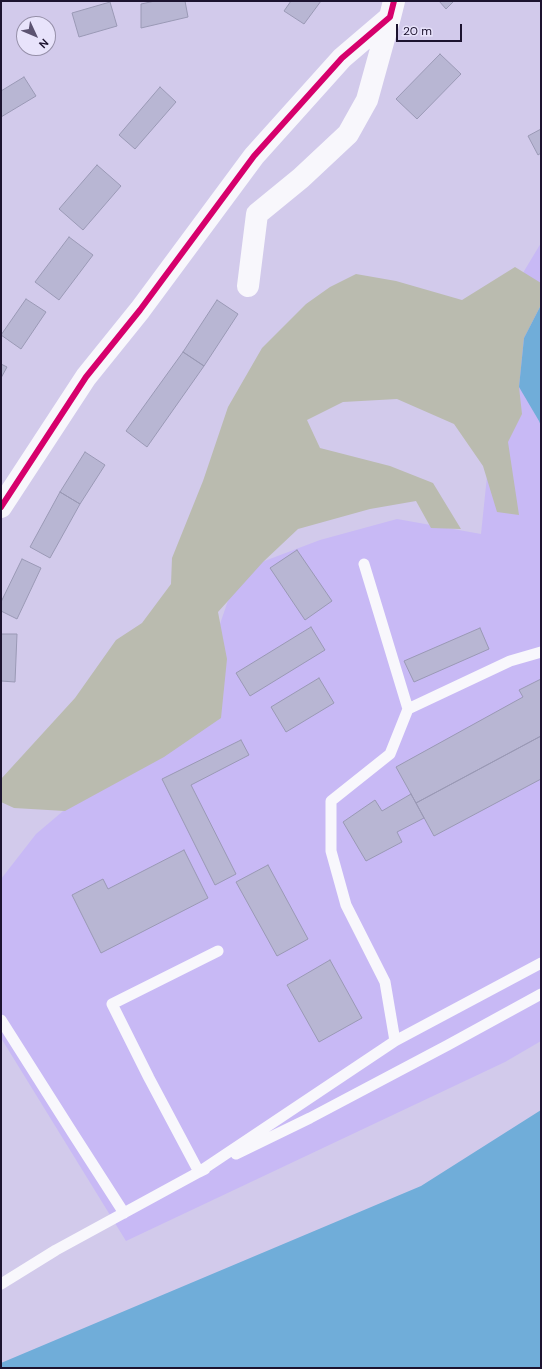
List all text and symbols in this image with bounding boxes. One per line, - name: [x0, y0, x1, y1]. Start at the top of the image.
- north arrow: [16, 16, 56, 56]
- scale bar: [398, 16, 464, 42]
- text: 20 m: [403, 23, 432, 39]
- text: N: [36, 36, 52, 51]

